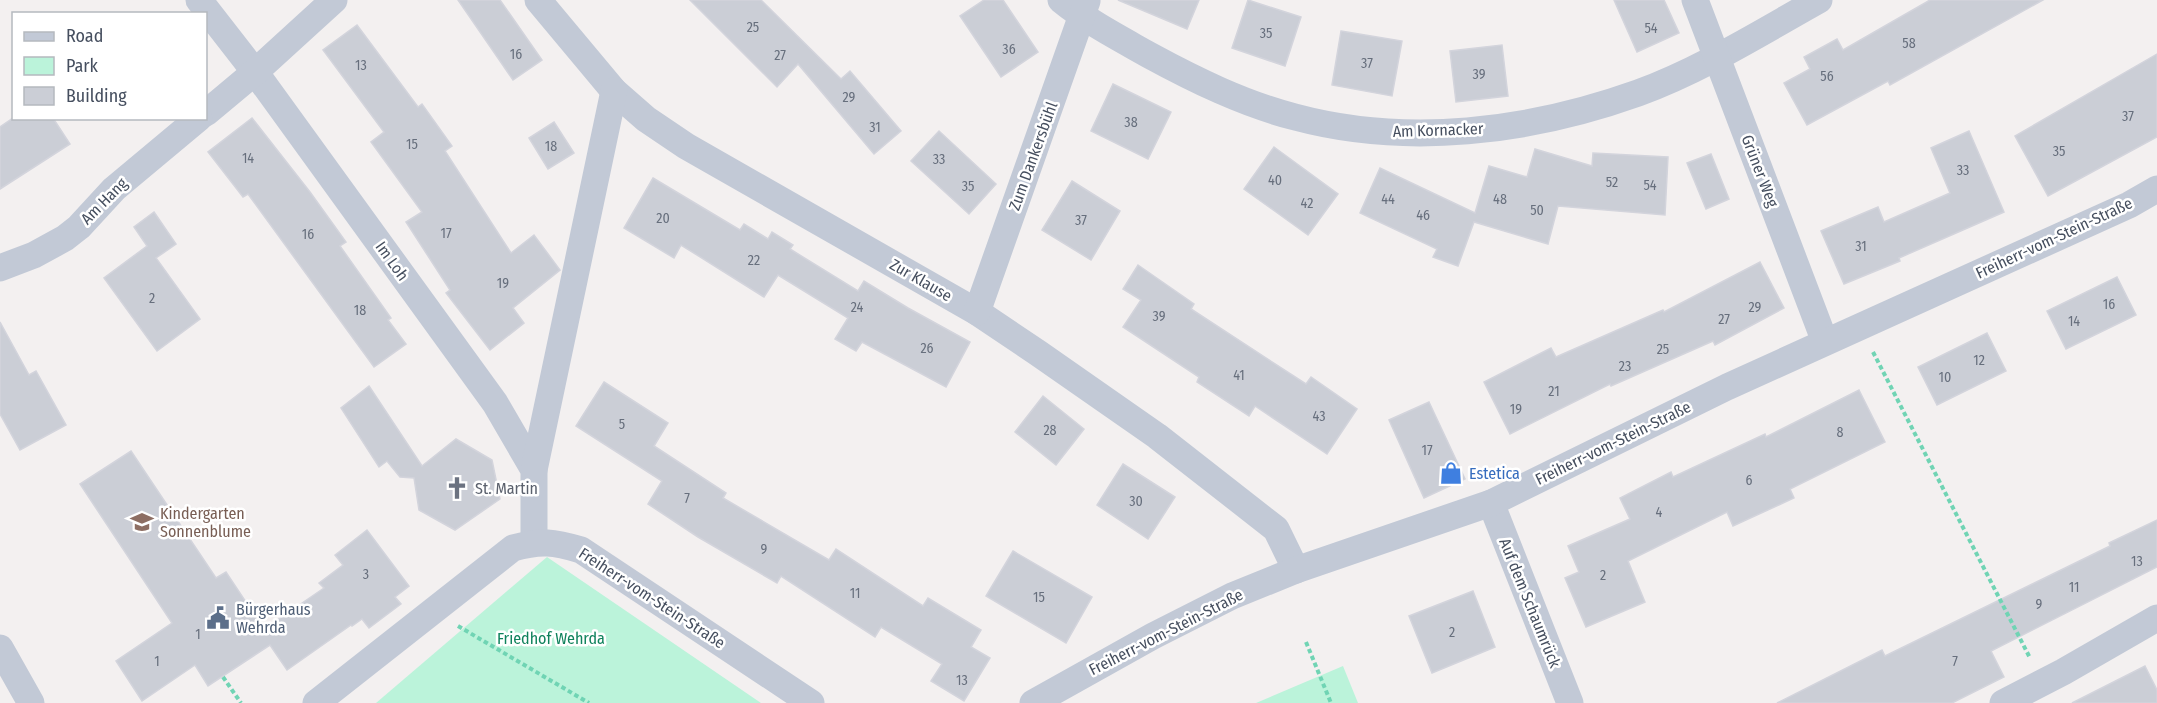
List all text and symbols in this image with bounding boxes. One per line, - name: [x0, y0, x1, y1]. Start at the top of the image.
- legend: [12, 12, 207, 120]
- house number: 25: [747, 19, 759, 36]
- house number: 54: [1644, 20, 1658, 37]
- text: Road: [66, 25, 103, 47]
- house number: 35: [1260, 25, 1272, 42]
- house number: 58: [1902, 35, 1916, 52]
- house number: 36: [1002, 41, 1016, 58]
- house number: 16: [510, 46, 522, 63]
- house number: 27: [774, 47, 786, 64]
- text: Park: [66, 55, 99, 77]
- house number: 37: [1361, 55, 1373, 72]
- house number: 13: [355, 57, 367, 74]
- house number: 39: [1473, 66, 1486, 83]
- house number: 56: [1820, 68, 1834, 85]
- text: Building: [66, 85, 127, 107]
- house number: 29: [843, 89, 856, 106]
- street label: Zum Dankersbühl: [1005, 99, 1061, 213]
- house number: 37: [2122, 108, 2134, 125]
- house number: 38: [1124, 114, 1138, 131]
- house number: 31: [869, 119, 881, 136]
- street label: Am Kornacker: [1392, 119, 1484, 141]
- street label: Grüner Weg: [1738, 132, 1783, 210]
- house number: 15: [406, 136, 418, 153]
- house number: 18: [545, 138, 557, 155]
- house number: 35: [2053, 143, 2065, 160]
- house number: 14: [242, 150, 254, 167]
- house number: 33: [933, 151, 945, 168]
- house number: 33: [1957, 162, 1969, 179]
- house number: 40: [1268, 172, 1282, 189]
- street label: Am Hang: [77, 173, 132, 228]
- house number: 52: [1606, 174, 1618, 191]
- house number: 54: [1643, 177, 1657, 194]
- house number: 35: [962, 178, 974, 195]
- house number: 44: [1381, 191, 1395, 208]
- house number: 48: [1493, 191, 1507, 208]
- street label: Freiherr-vom-Stein-Straße: [1973, 193, 2135, 283]
- house number: 42: [1301, 195, 1313, 212]
- house number: 50: [1530, 202, 1544, 219]
- house number: 46: [1416, 207, 1430, 224]
- house number: 20: [656, 210, 670, 227]
- house number: 37: [1075, 212, 1087, 229]
- house number: 17: [440, 225, 452, 242]
- house number: 16: [302, 226, 314, 243]
- street label: Im Loh: [371, 238, 413, 284]
- house number: 31: [1855, 238, 1867, 255]
- house number: 22: [748, 252, 760, 269]
- street label: Zur Klause: [887, 255, 955, 305]
- house number: 19: [497, 275, 509, 292]
- house number: 2: [149, 290, 155, 307]
- house number: 16: [2103, 296, 2115, 313]
- house number: 24: [851, 299, 864, 316]
- house number: 29: [1749, 299, 1762, 316]
- house number: 18: [354, 302, 366, 319]
- house number: 39: [1153, 308, 1166, 325]
- house number: 27: [1718, 311, 1730, 328]
- house number: 14: [2068, 313, 2080, 330]
- house number: 26: [920, 340, 934, 357]
- house number: 25: [1657, 341, 1669, 358]
- house number: 12: [1973, 352, 1985, 369]
- house number: 23: [1619, 358, 1631, 375]
- house number: 41: [1233, 367, 1245, 384]
- house number: 10: [1939, 369, 1951, 386]
- house number: 21: [1548, 383, 1560, 400]
- street label: Freiherr-vom-Stein-Straße: [1532, 397, 1694, 489]
- house number: 19: [1510, 401, 1522, 418]
- house number: 43: [1313, 408, 1325, 425]
- house number: 5: [619, 416, 625, 433]
- house number: 28: [1043, 422, 1057, 439]
- house number: 8: [1837, 424, 1844, 441]
- house number: 17: [1421, 442, 1433, 459]
- shop icon: Estetica: [1438, 460, 1464, 486]
- place label: Estetica: [1469, 464, 1520, 483]
- house number: 6: [1746, 472, 1753, 489]
- church icon: St. Martin: [444, 475, 470, 501]
- place label: St. Martin: [475, 479, 538, 498]
- house number: 7: [684, 490, 690, 507]
- house number: 30: [1129, 493, 1143, 510]
- place label: Kindergarten Sonnenblume: [160, 504, 251, 541]
- house number: 4: [1656, 504, 1663, 521]
- school or university icon: Kindergarten Sonnenblume: [129, 509, 155, 535]
- street label: Auf dem Schaumrück: [1495, 535, 1565, 671]
- house number: 9: [761, 541, 768, 558]
- street label: Freiherr-vom-Stein-Straße: [575, 544, 729, 652]
- house number: 13: [2131, 553, 2143, 570]
- house number: 3: [363, 566, 369, 583]
- house number: 2: [1600, 567, 1606, 584]
- house number: 11: [2069, 579, 2079, 596]
- house number: 11: [850, 585, 860, 602]
- street label: Freiherr-vom-Stein-Straße: [1086, 585, 1246, 679]
- house number: 15: [1033, 589, 1045, 606]
- house number: 9: [2036, 596, 2043, 613]
- place label: Bürgerhaus Wehrda: [236, 600, 311, 637]
- public building icon: Bürgerhaus Wehrda: [205, 605, 231, 631]
- house number: 2: [1449, 624, 1455, 641]
- house number: 1: [195, 626, 201, 643]
- park label: Friedhof Wehrda: [497, 629, 605, 648]
- house number: 1: [154, 653, 160, 670]
- house number: 7: [1952, 653, 1958, 670]
- house number: 13: [956, 672, 968, 689]

